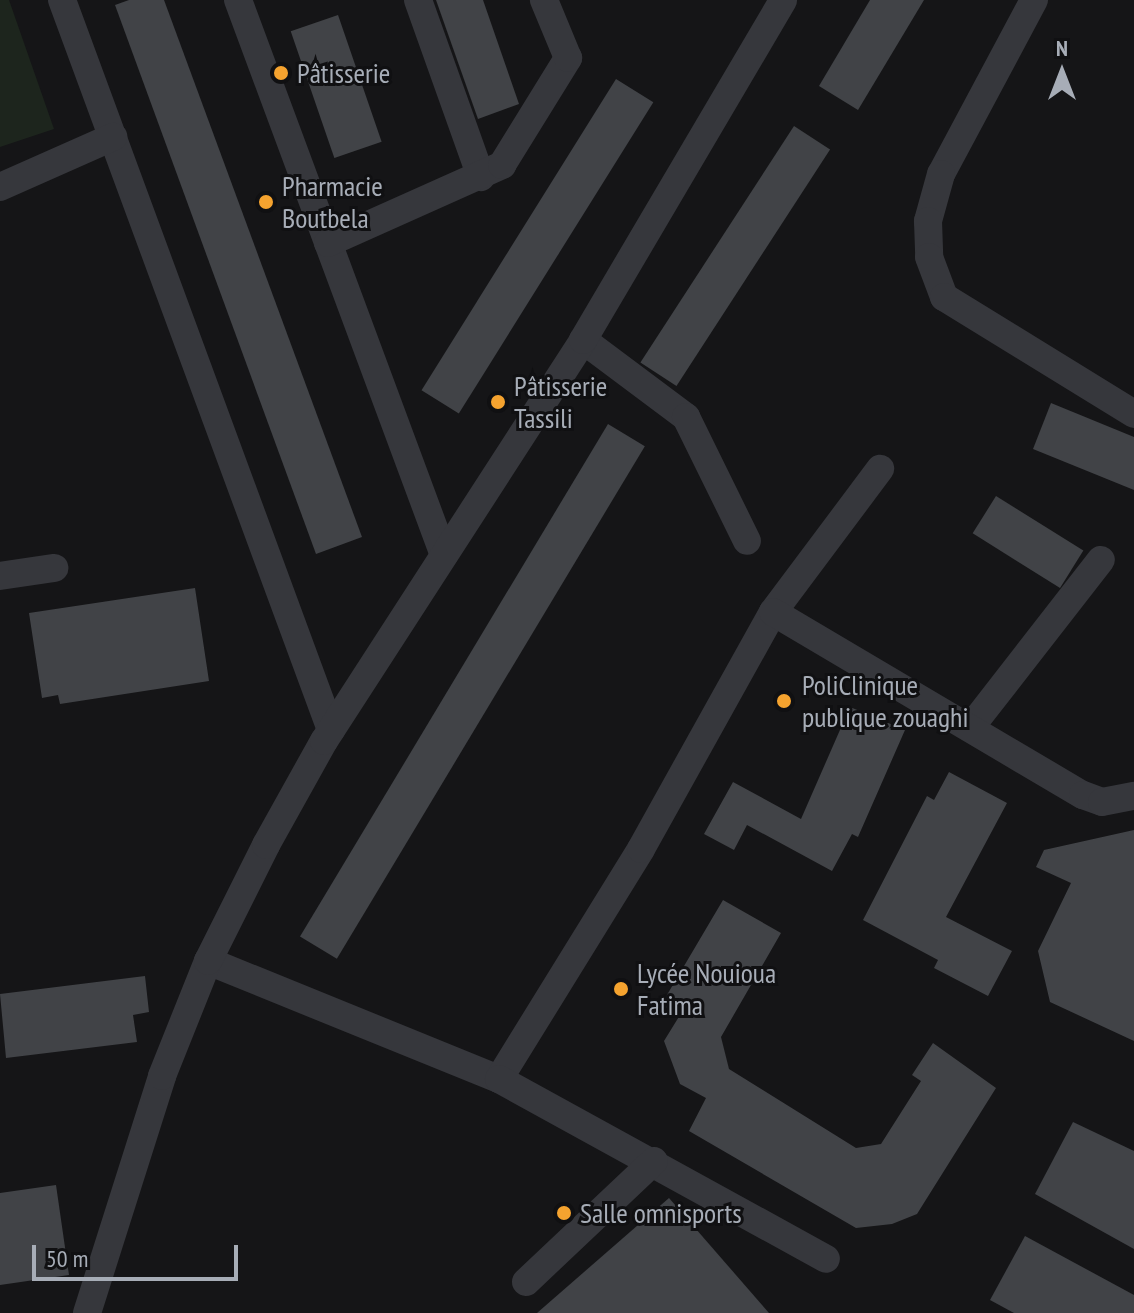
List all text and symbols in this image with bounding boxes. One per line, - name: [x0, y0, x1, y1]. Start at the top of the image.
- north arrow: [1022, 32, 1102, 112]
- text: N: [1056, 34, 1068, 62]
- place label: Pâtisserie: [297, 56, 390, 90]
- marker: Pâtisserie: [272, 64, 290, 82]
- place label: Pharmacie Boutbela: [282, 169, 383, 235]
- marker: Pharmacie Boutbela: [257, 193, 275, 211]
- place label: Pâtisserie Tassili: [514, 369, 607, 435]
- marker: Pâtisserie Tassili: [489, 393, 507, 411]
- place label: PoliClinique publique zouaghi: [802, 668, 969, 734]
- marker: PoliClinique publique zouaghi: [773, 690, 795, 712]
- place label: Lycée Nouioua Fatima: [637, 956, 776, 1022]
- marker: Lycée Nouioua Fatima: [612, 980, 630, 998]
- place label: Salle omnisports: [580, 1196, 742, 1230]
- marker: Salle omnisports: [555, 1204, 573, 1222]
- scale bar: [36, 1229, 242, 1279]
- text: 50 m: [46, 1243, 88, 1274]

